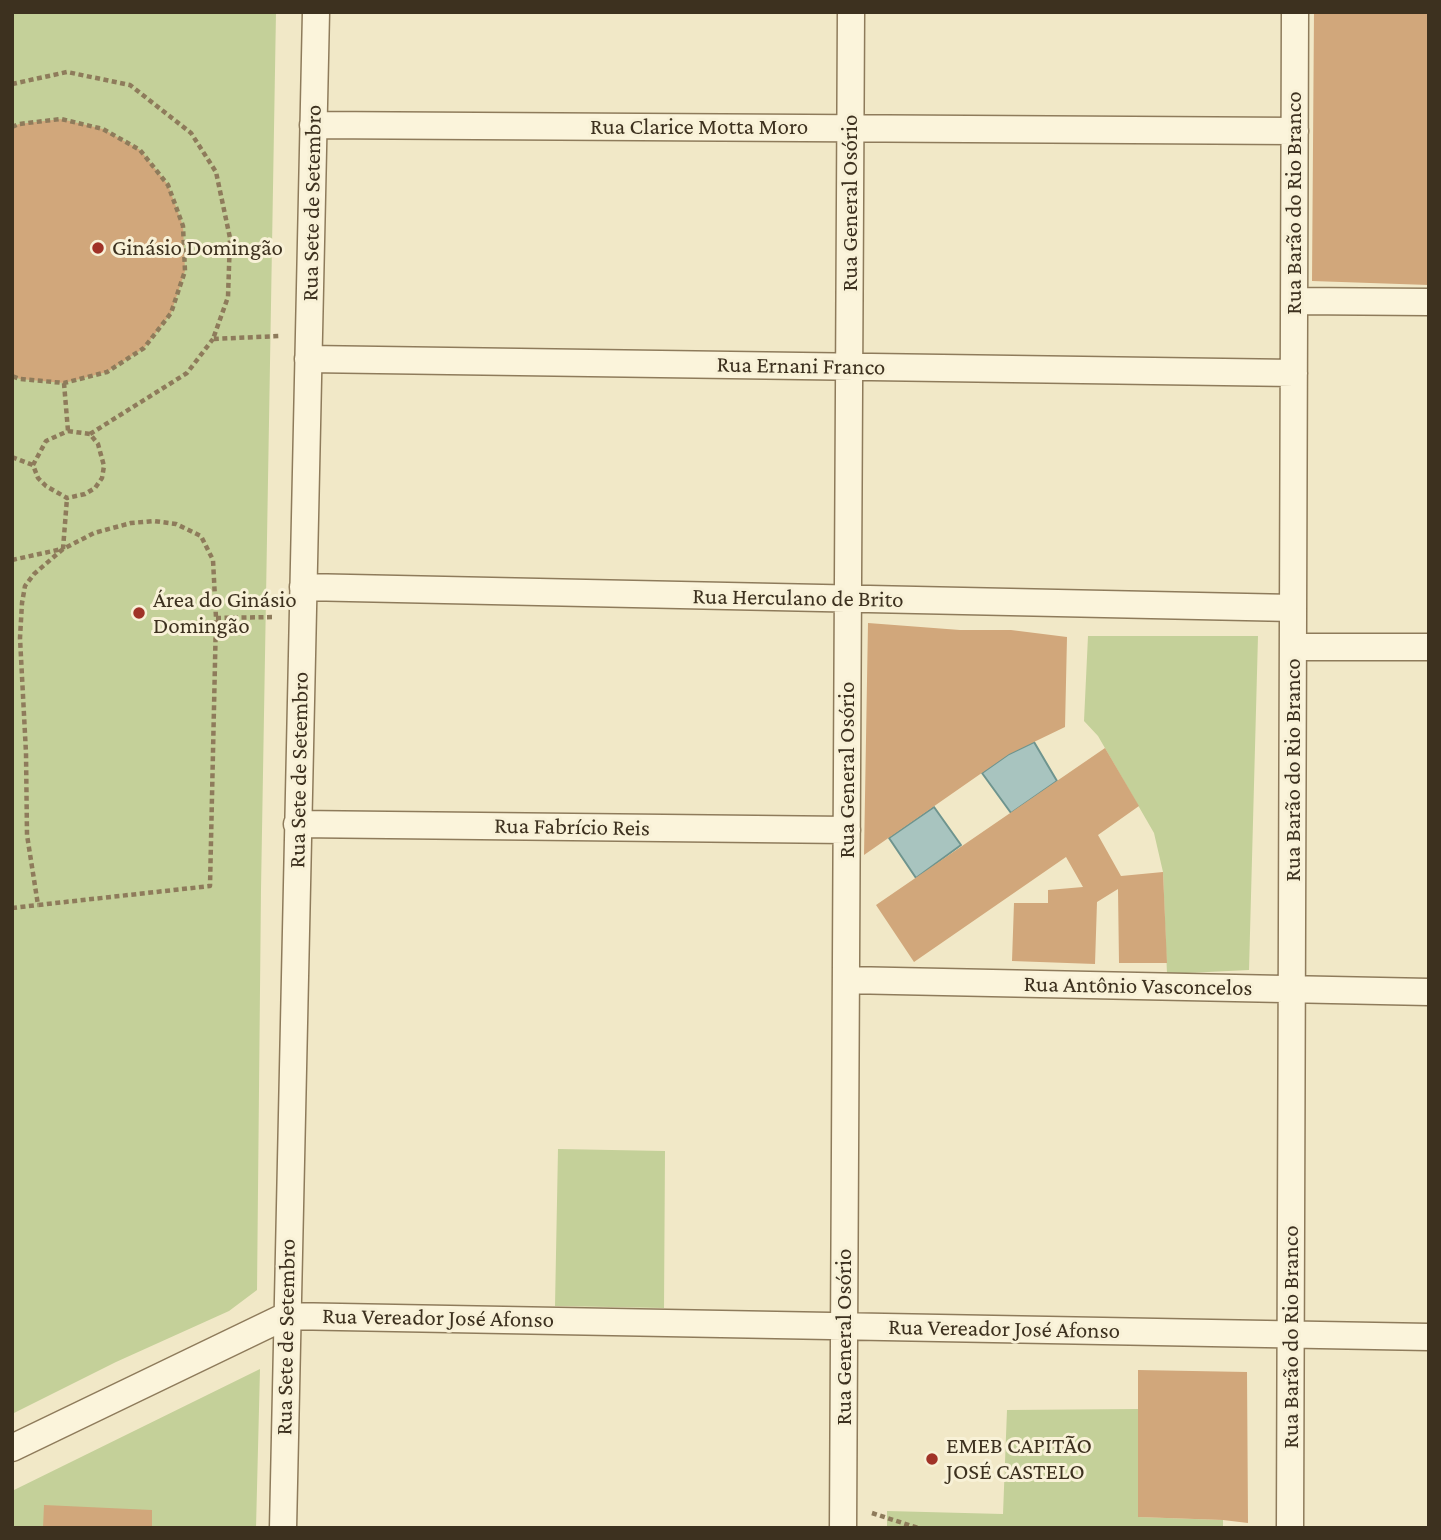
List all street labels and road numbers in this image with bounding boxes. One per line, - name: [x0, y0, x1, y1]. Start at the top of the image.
- street label: Rua Barão do Rio Branco: [1280, 91, 1308, 315]
- street label: Rua Sete de Setembro: [296, 104, 328, 302]
- street label: Rua Clarice Motta Moro: [590, 113, 808, 141]
- street label: Rua General Osório: [836, 115, 864, 291]
- street label: Rua Ernani Franco: [716, 351, 886, 381]
- street label: Rua Herculano de Brito: [692, 582, 904, 614]
- street label: Rua Barão do Rio Branco: [1279, 658, 1307, 882]
- street label: Rua Sete de Setembro: [283, 671, 315, 869]
- street label: Rua General Osório: [833, 682, 861, 858]
- street label: Rua Fabrício Reis: [494, 812, 650, 842]
- street label: Rua Antônio Vasconcelos: [1023, 970, 1253, 1002]
- street label: Rua Barão do Rio Branco: [1277, 1225, 1305, 1449]
- street label: Rua Sete de Setembro: [270, 1238, 302, 1436]
- street label: Rua General Osório: [830, 1249, 858, 1425]
- street label: Rua Vereador José Afonso: [322, 1302, 554, 1334]
- street label: Rua Vereador José Afonso: [888, 1313, 1120, 1345]

